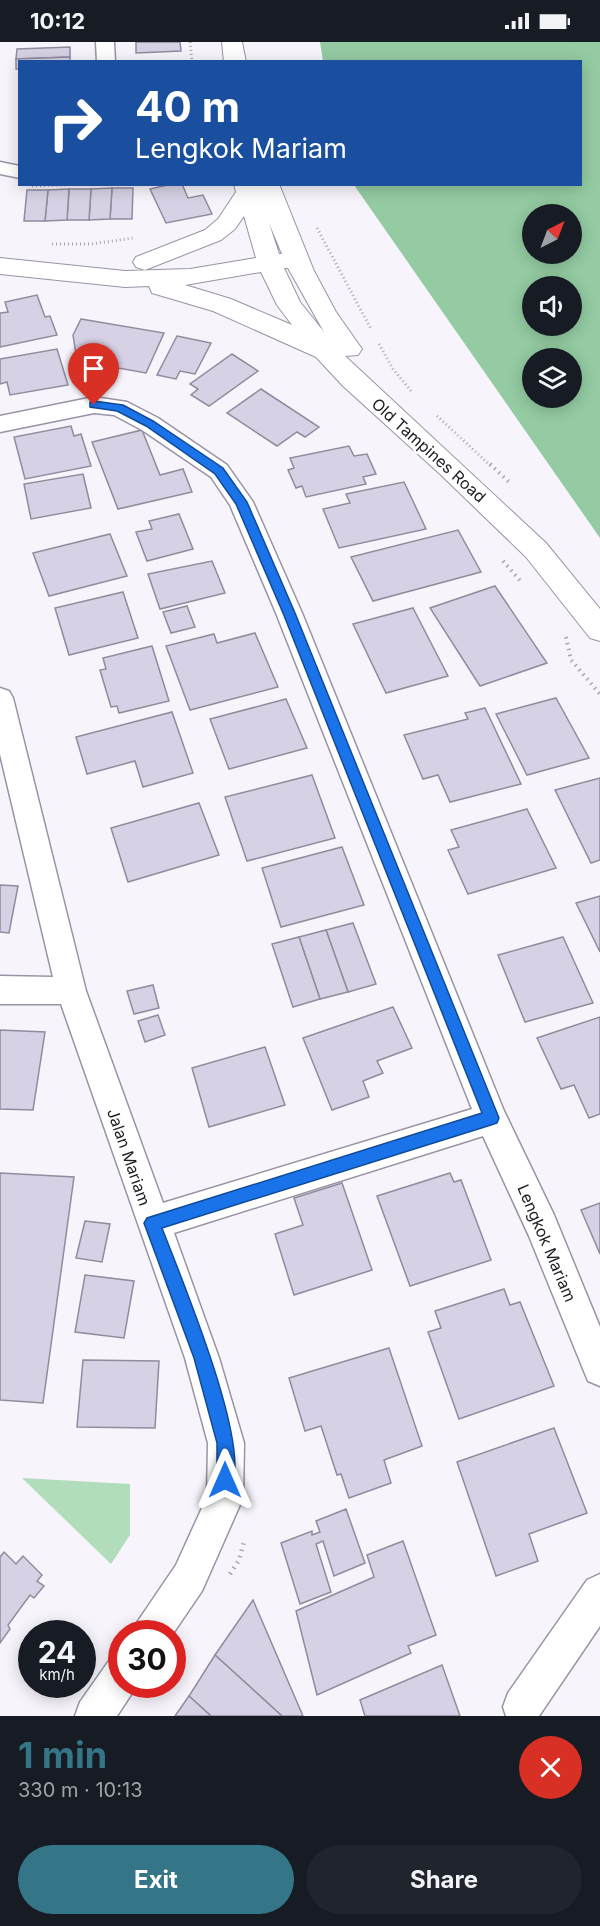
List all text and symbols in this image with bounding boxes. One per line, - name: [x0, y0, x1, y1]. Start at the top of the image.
- text: 10:12: [30, 8, 85, 34]
- text: 40 m: [135, 81, 240, 132]
- icon: right: [36, 84, 114, 162]
- text: Lengkok Mariam: [135, 132, 347, 165]
- north arrow: [522, 204, 582, 264]
- map controls: [522, 204, 582, 408]
- button: sound: [522, 276, 582, 336]
- pin: [68, 343, 119, 405]
- button: layers: [522, 348, 582, 408]
- icon: arrive: [77, 352, 110, 385]
- street label: Old Tampines Road: [368, 394, 490, 506]
- street label: Jalan Mariam: [103, 1106, 155, 1208]
- street label: Lengkok Mariam: [513, 1181, 581, 1305]
- position arrow: [193, 1448, 257, 1512]
- speed limit sign: 30: [108, 1620, 186, 1698]
- text: 24: [38, 1634, 76, 1670]
- text: km/h: [39, 1665, 75, 1684]
- text: 1 min: [18, 1733, 107, 1777]
- button: close: [519, 1736, 582, 1799]
- text: 330 m · 10:13: [18, 1778, 142, 1802]
- button: Exit: [18, 1845, 294, 1914]
- button: Share: [306, 1845, 582, 1914]

